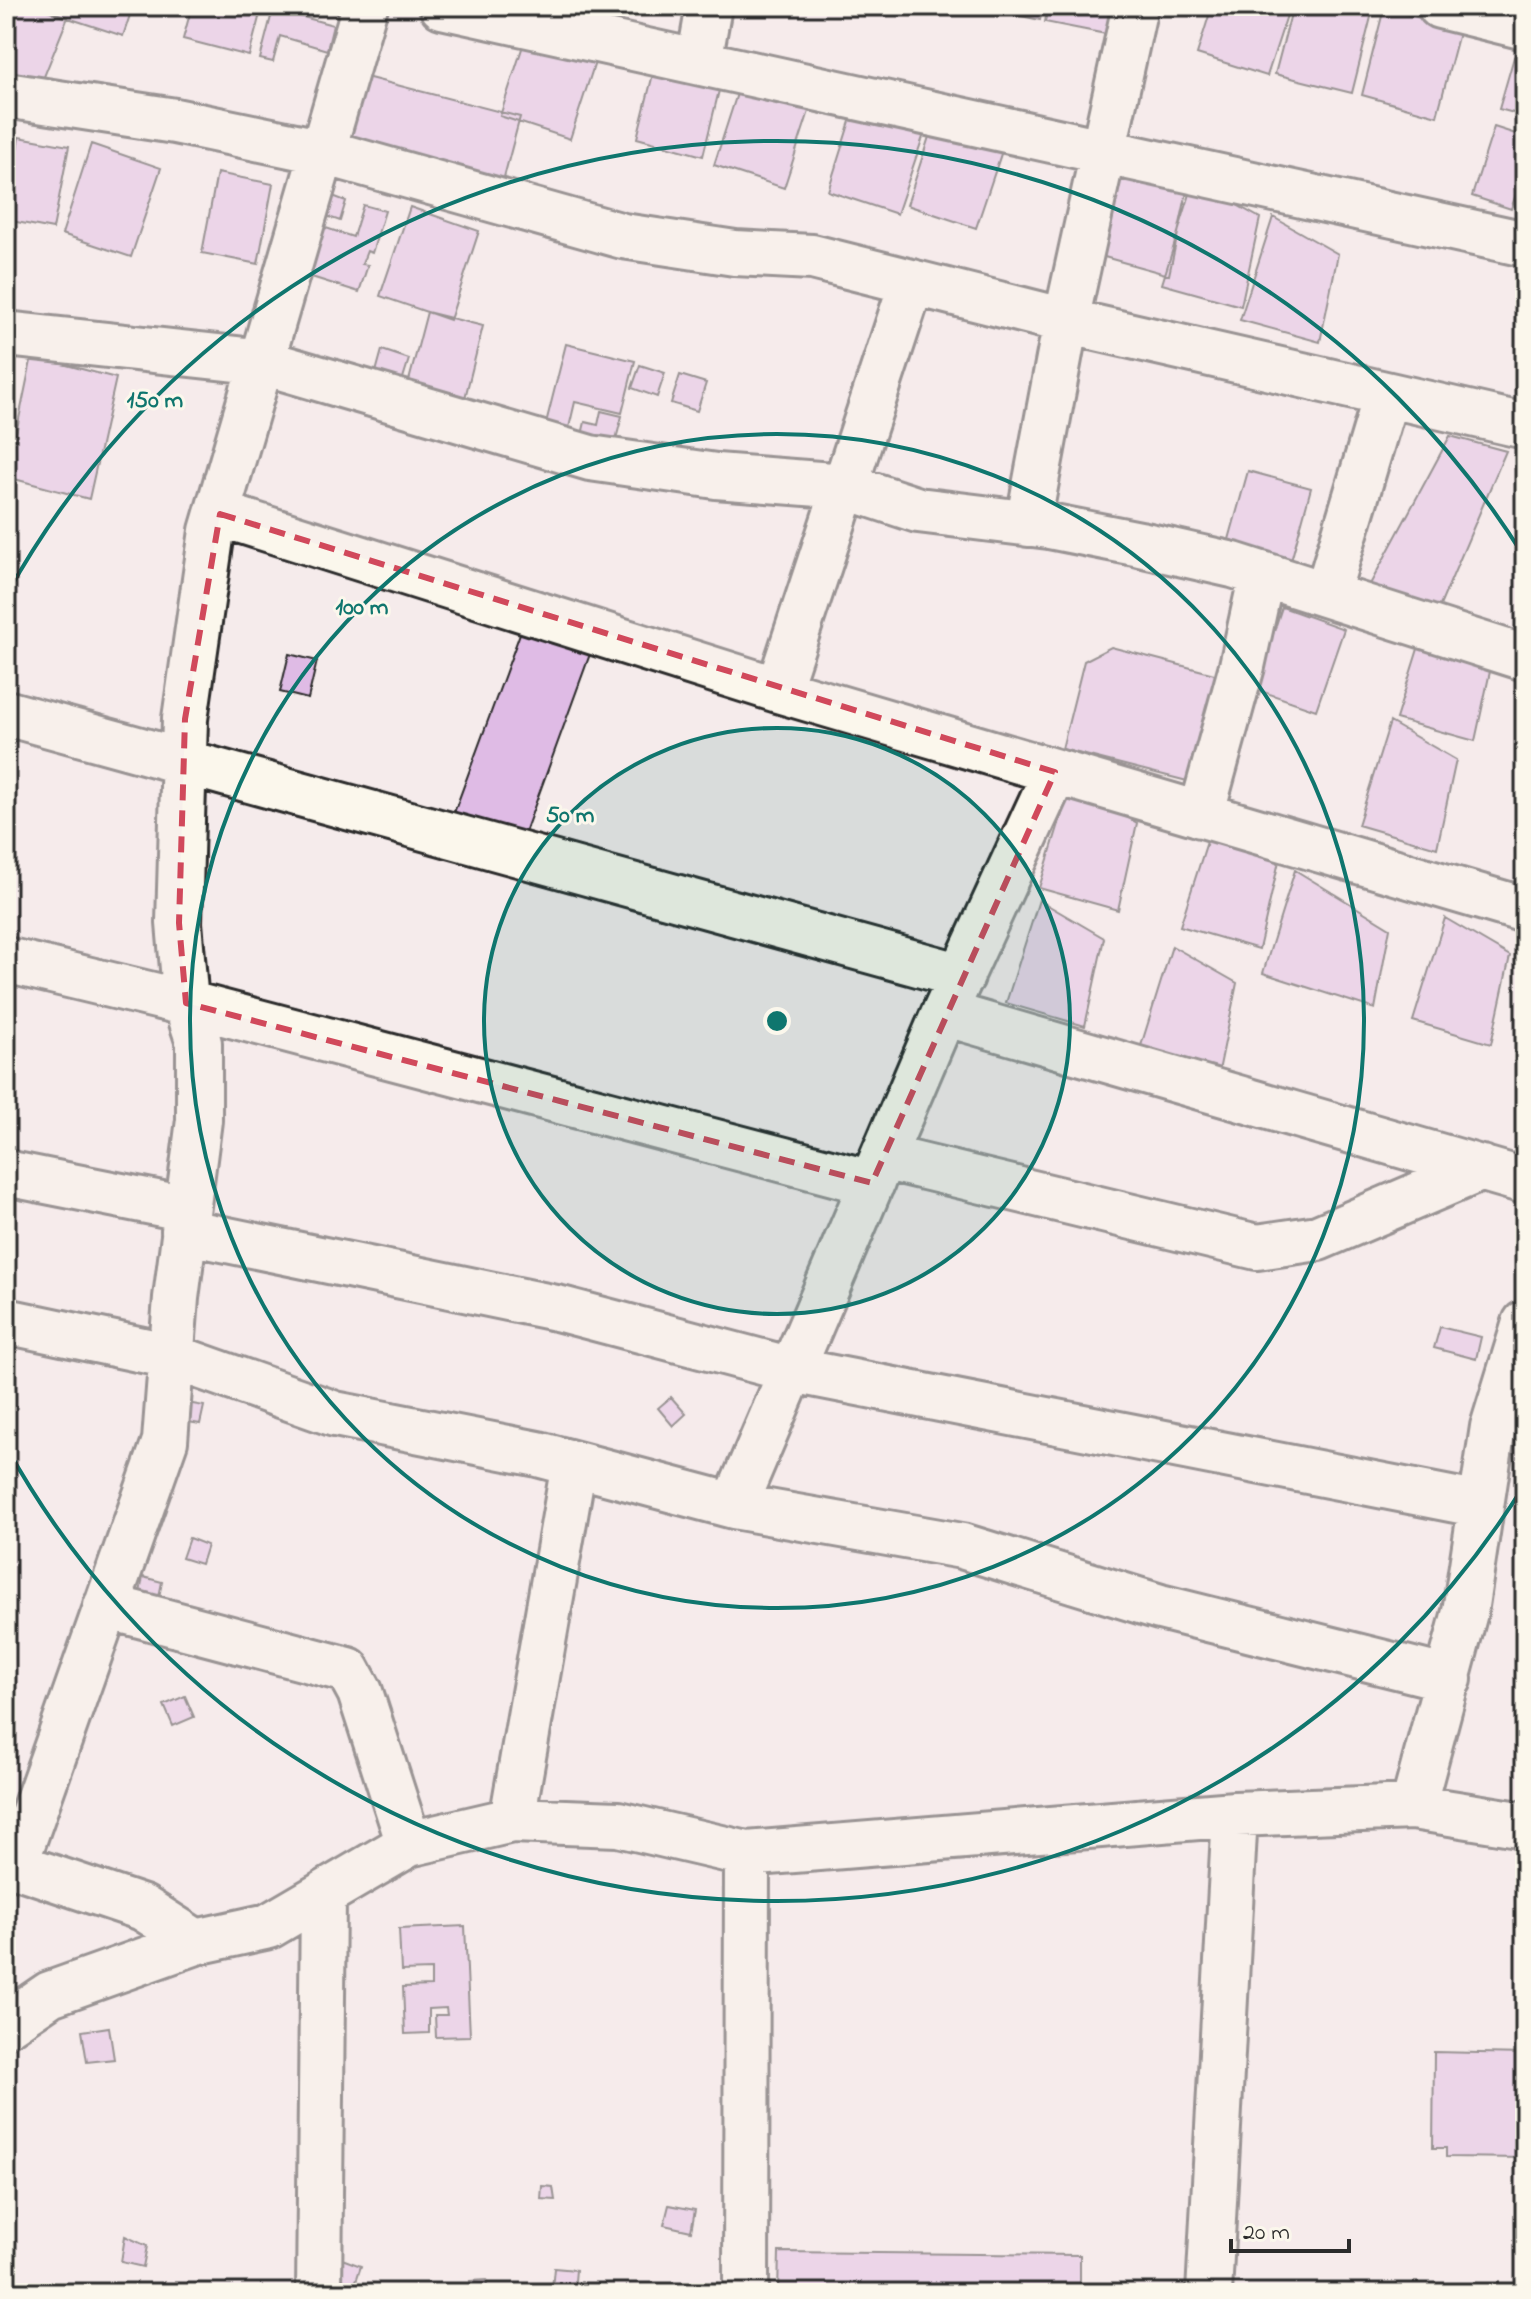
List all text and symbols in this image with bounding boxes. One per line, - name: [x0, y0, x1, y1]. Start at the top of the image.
- text: 150 m: [127, 384, 184, 419]
- text: 100 m: [336, 591, 389, 626]
- text: 50 m: [546, 799, 595, 834]
- centre of rings: [763, 1007, 791, 1035]
- scale bar: [1231, 2203, 1349, 2253]
- text: 20 m: [1243, 2216, 1290, 2251]

